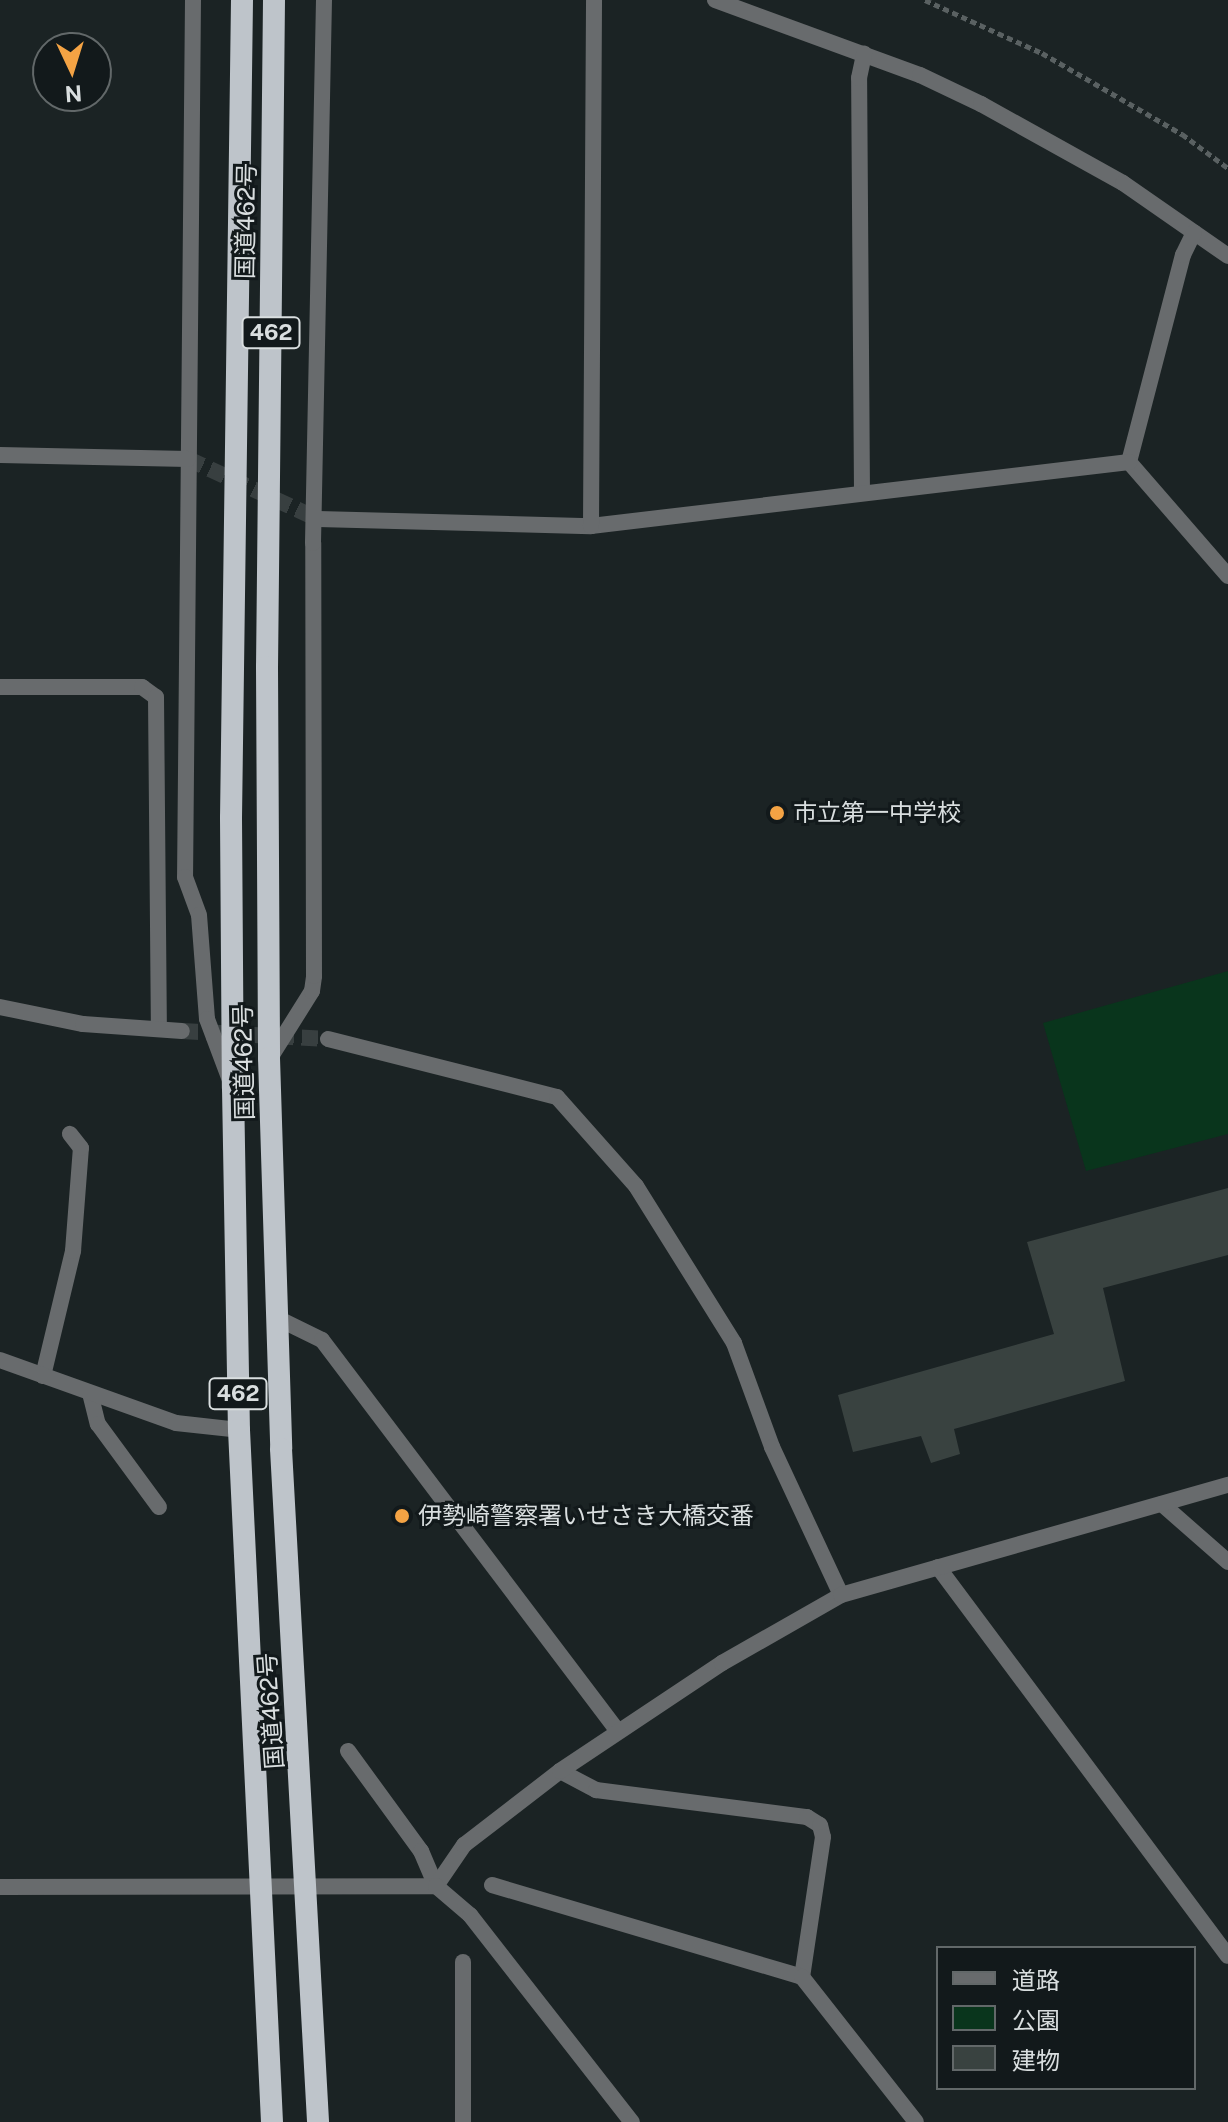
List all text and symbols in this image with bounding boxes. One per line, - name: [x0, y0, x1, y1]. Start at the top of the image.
- north arrow: [32, 32, 112, 112]
- text: N: [64, 80, 83, 108]
- street label: 国道462号: [231, 163, 261, 279]
- road number: 462: [241, 315, 301, 351]
- place label: 市立第一中学校: [793, 799, 961, 827]
- marker: 市立第一中学校: [768, 804, 786, 822]
- street label: 国道462号: [229, 1004, 259, 1120]
- road number: 462: [208, 1376, 268, 1412]
- place label: 伊勢崎警察署いせさき大橋交番: [418, 1502, 754, 1530]
- marker: 伊勢崎警察署いせさき大橋交番: [393, 1507, 411, 1525]
- street label: 国道462号: [253, 1652, 289, 1770]
- legend: [936, 1946, 1196, 2090]
- text: 道路: [1012, 1966, 1060, 1994]
- text: 公園: [1012, 2006, 1060, 2034]
- text: 建物: [1012, 2046, 1060, 2074]

